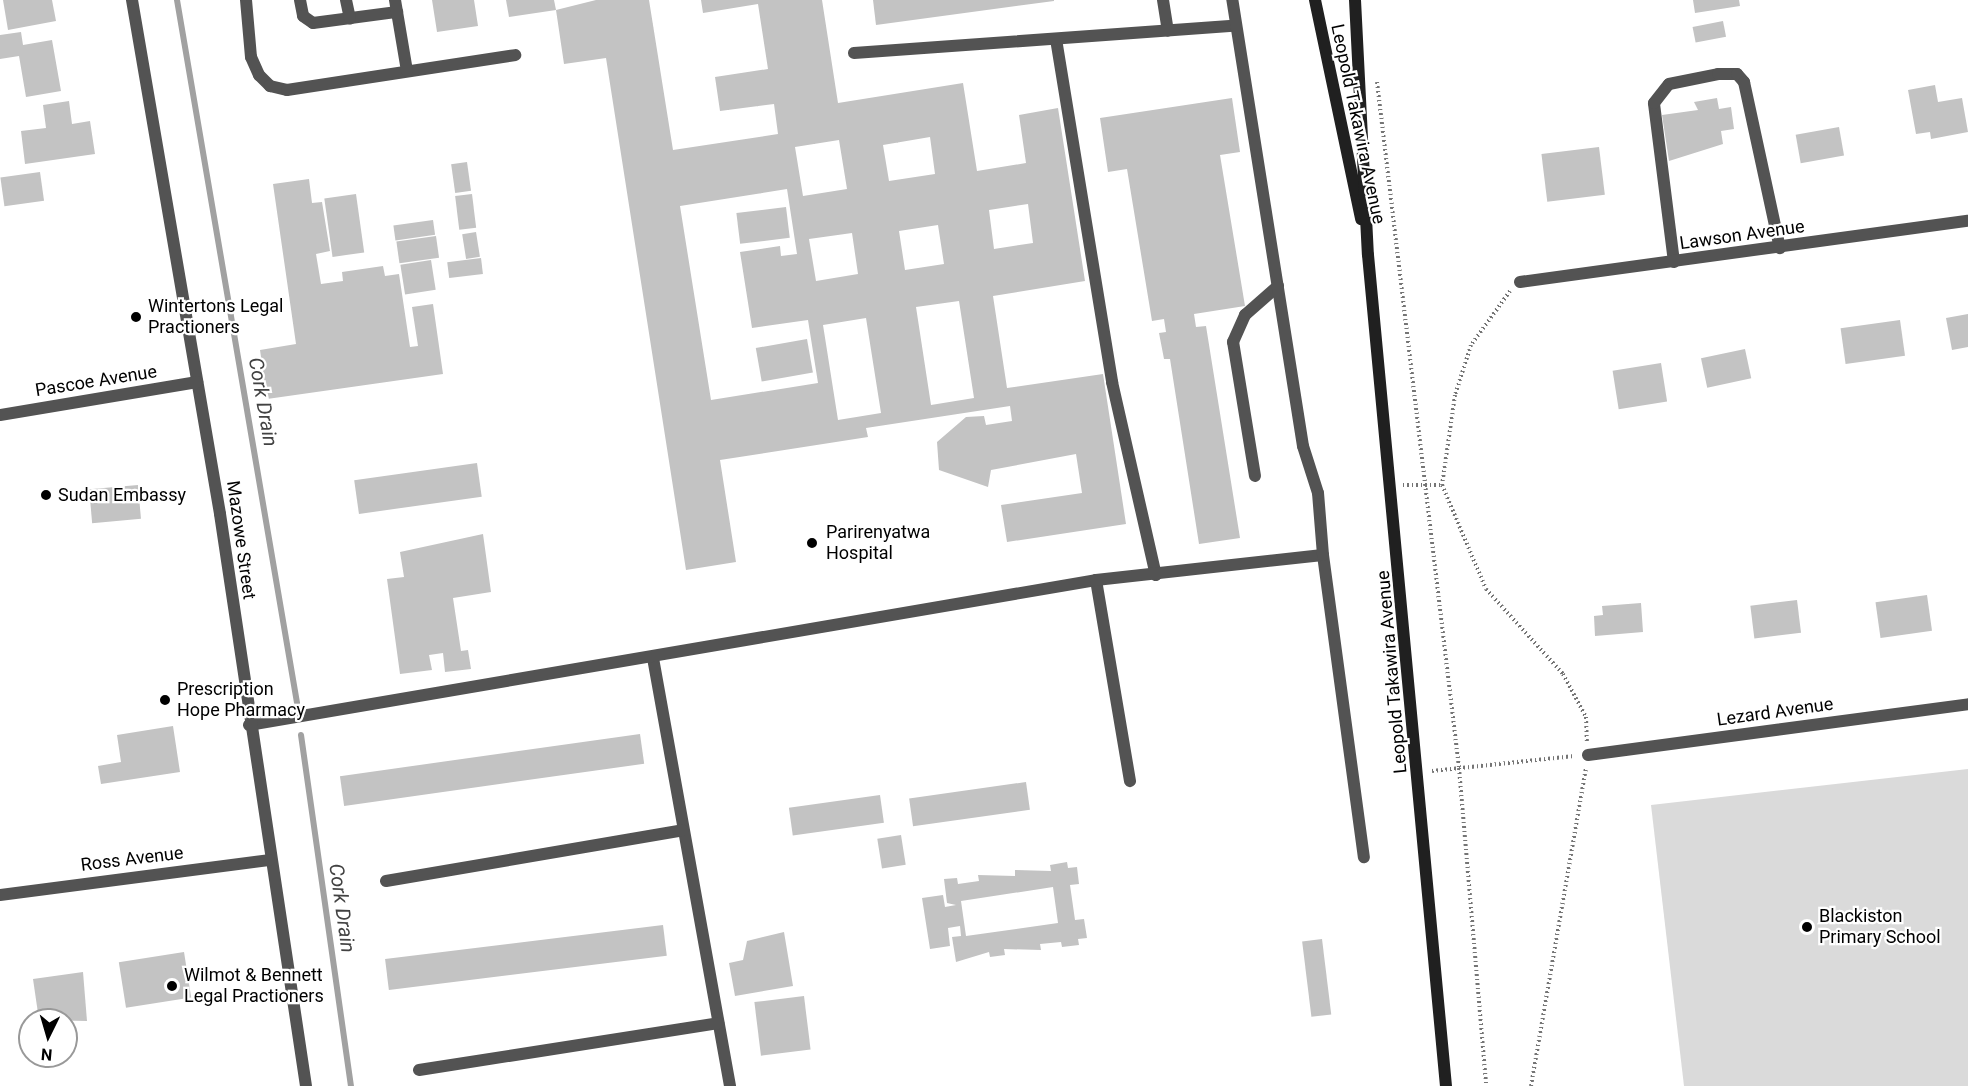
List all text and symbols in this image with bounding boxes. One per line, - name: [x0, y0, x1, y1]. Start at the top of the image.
- street label: Leopold Takawira Avenue: [1326, 22, 1390, 226]
- street label: Lawson Avenue: [1678, 216, 1806, 254]
- place label: Wintertons Legal Practioners: [148, 296, 283, 338]
- marker: Wintertons Legal Practioners: [129, 310, 143, 324]
- water label: Cork Drain: [243, 356, 283, 448]
- street label: Pascoe Avenue: [34, 361, 158, 401]
- street label: Mazowe Street: [222, 479, 260, 601]
- place label: Sudan Embassy: [58, 484, 186, 506]
- marker: Sudan Embassy: [39, 488, 53, 502]
- place label: Parirenyatwa Hospital: [826, 522, 930, 564]
- marker: Parirenyatwa Hospital: [803, 534, 821, 552]
- street label: Leopold Takawira Avenue: [1372, 569, 1412, 775]
- place label: Prescription Hope Pharmacy: [177, 679, 305, 722]
- marker: Prescription Hope Pharmacy: [158, 693, 172, 707]
- street label: Lezard Avenue: [1715, 693, 1835, 731]
- street label: Ross Avenue: [79, 842, 185, 876]
- water label: Cork Drain: [324, 862, 360, 954]
- place label: Blackiston Primary School: [1819, 906, 1941, 948]
- marker: Blackiston Primary School: [1800, 920, 1814, 934]
- place label: Wilmot & Bennett Legal Practioners: [184, 965, 324, 1008]
- marker: Wilmot & Bennett Legal Practioners: [165, 979, 179, 993]
- north arrow: [18, 1008, 78, 1068]
- text: N: [40, 1044, 53, 1064]

